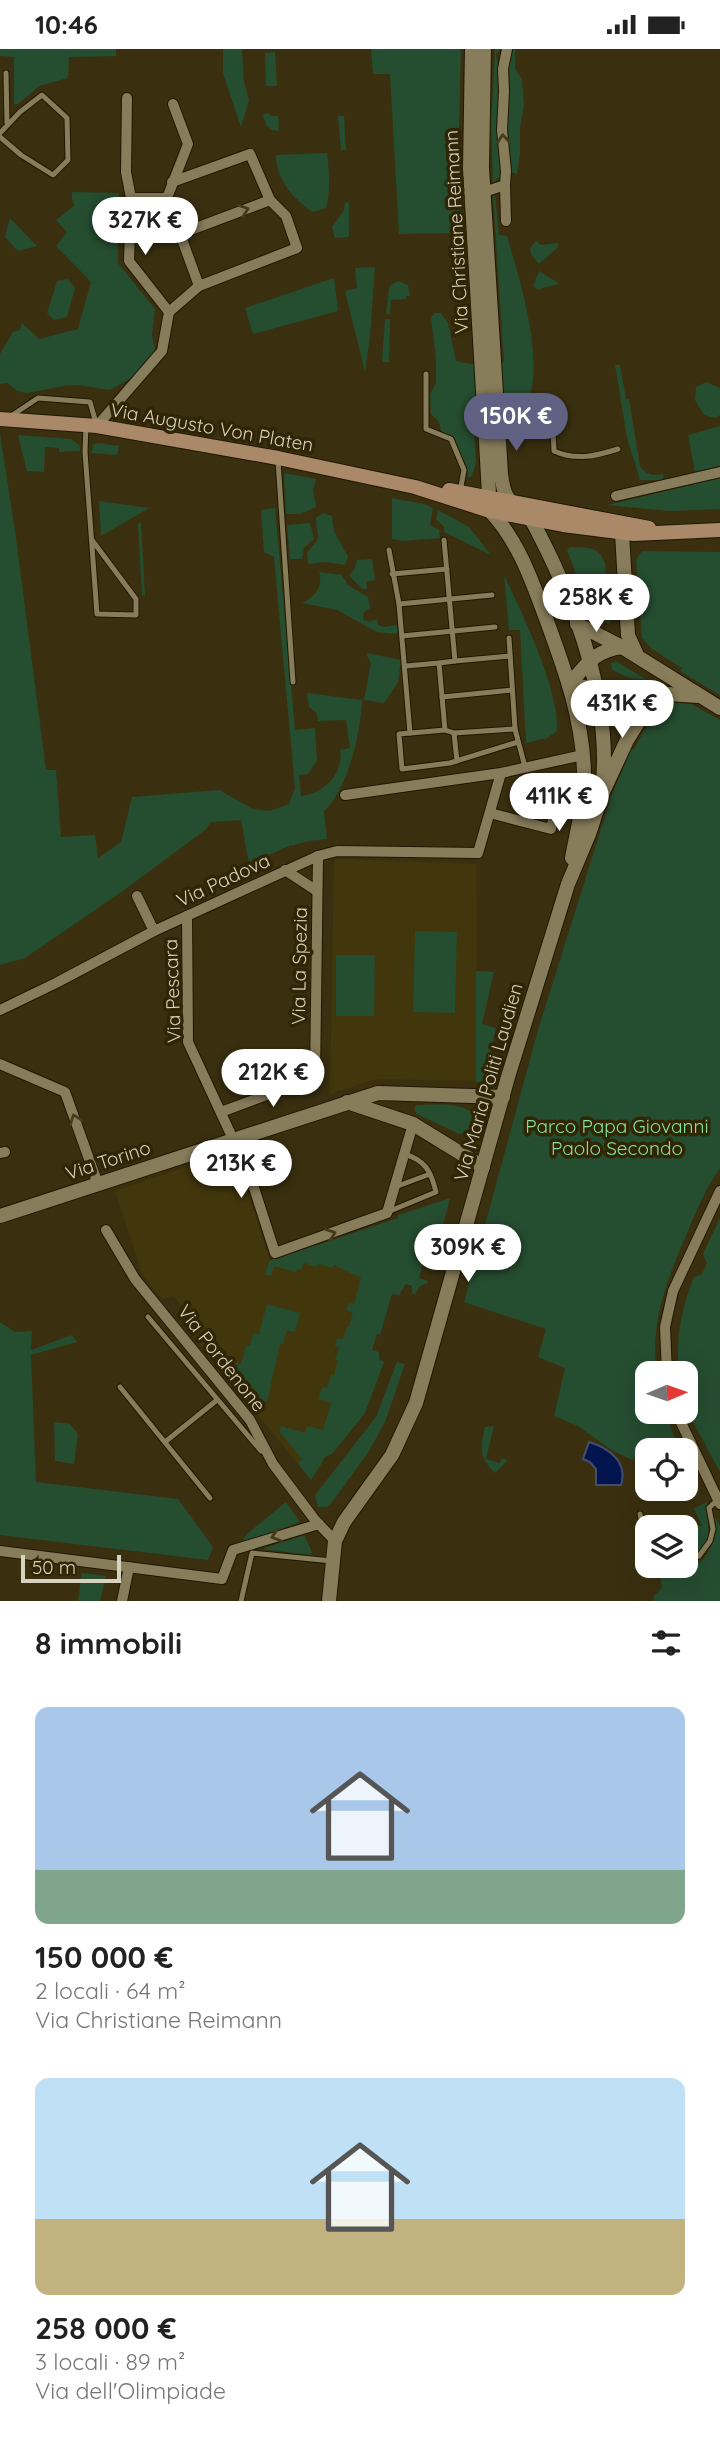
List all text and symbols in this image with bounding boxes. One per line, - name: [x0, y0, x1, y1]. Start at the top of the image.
- text: 10:46: [35, 8, 98, 41]
- street label: Via Christiane Reimann: [439, 129, 473, 335]
- one-way arrow: [496, 134, 511, 145]
- pin: 327K €: [88, 197, 202, 257]
- one-way arrow: [237, 204, 249, 218]
- text: 327K €: [108, 205, 182, 234]
- pin: 150K €: [459, 393, 573, 453]
- street label: Via Augusto Von Platen: [109, 397, 315, 457]
- text: 150K €: [480, 401, 552, 430]
- pin: 258K €: [539, 575, 653, 634]
- text: 258K €: [559, 582, 633, 611]
- pin: 431K €: [565, 681, 679, 740]
- text: 431K €: [587, 688, 657, 717]
- pin: 411K €: [502, 773, 616, 833]
- text: 411K €: [526, 781, 592, 810]
- street label: Via Padova: [172, 848, 274, 912]
- street label: Via La Spezia: [286, 907, 312, 1025]
- street label: Via Pescara: [158, 939, 186, 1043]
- street label: Via Maria Politi Laudien: [448, 980, 528, 1184]
- pin: 212K €: [216, 1049, 330, 1109]
- text: 212K €: [237, 1057, 309, 1086]
- one-way arrow: [69, 1114, 83, 1126]
- park label: Parco Papa Giovanni Paolo Secondo: [525, 1114, 709, 1160]
- street label: Via Torino: [62, 1135, 154, 1185]
- pin: 213K €: [184, 1141, 298, 1200]
- text: 213K €: [206, 1148, 276, 1177]
- pin: 309K €: [411, 1225, 525, 1284]
- one-way arrow: [325, 1228, 337, 1242]
- text: 309K €: [430, 1232, 506, 1261]
- street label: Via Pordenone: [173, 1300, 271, 1416]
- north arrow: [635, 1361, 698, 1425]
- map controls: [635, 1361, 698, 1578]
- button: locate: [635, 1438, 698, 1501]
- button: layers: [635, 1515, 698, 1578]
- one-way arrow: [270, 1528, 282, 1542]
- scale bar: [21, 1552, 121, 1584]
- text: 50 m: [32, 1555, 76, 1579]
- text: 8 immobili: [35, 1624, 182, 1662]
- icon: filters: [647, 1624, 685, 1662]
- icon: home: [297, 1753, 423, 1879]
- text: 150 000 €: [35, 1938, 173, 1976]
- text: 2 locali · 64 m²: [35, 1976, 185, 2005]
- text: Via Christiane Reimann: [35, 2005, 282, 2034]
- icon: home: [297, 2124, 423, 2250]
- text: 258 000 €: [35, 2309, 177, 2347]
- text: 3 locali · 89 m²: [35, 2347, 185, 2376]
- text: Via dell'Olimpiade: [35, 2376, 226, 2405]

